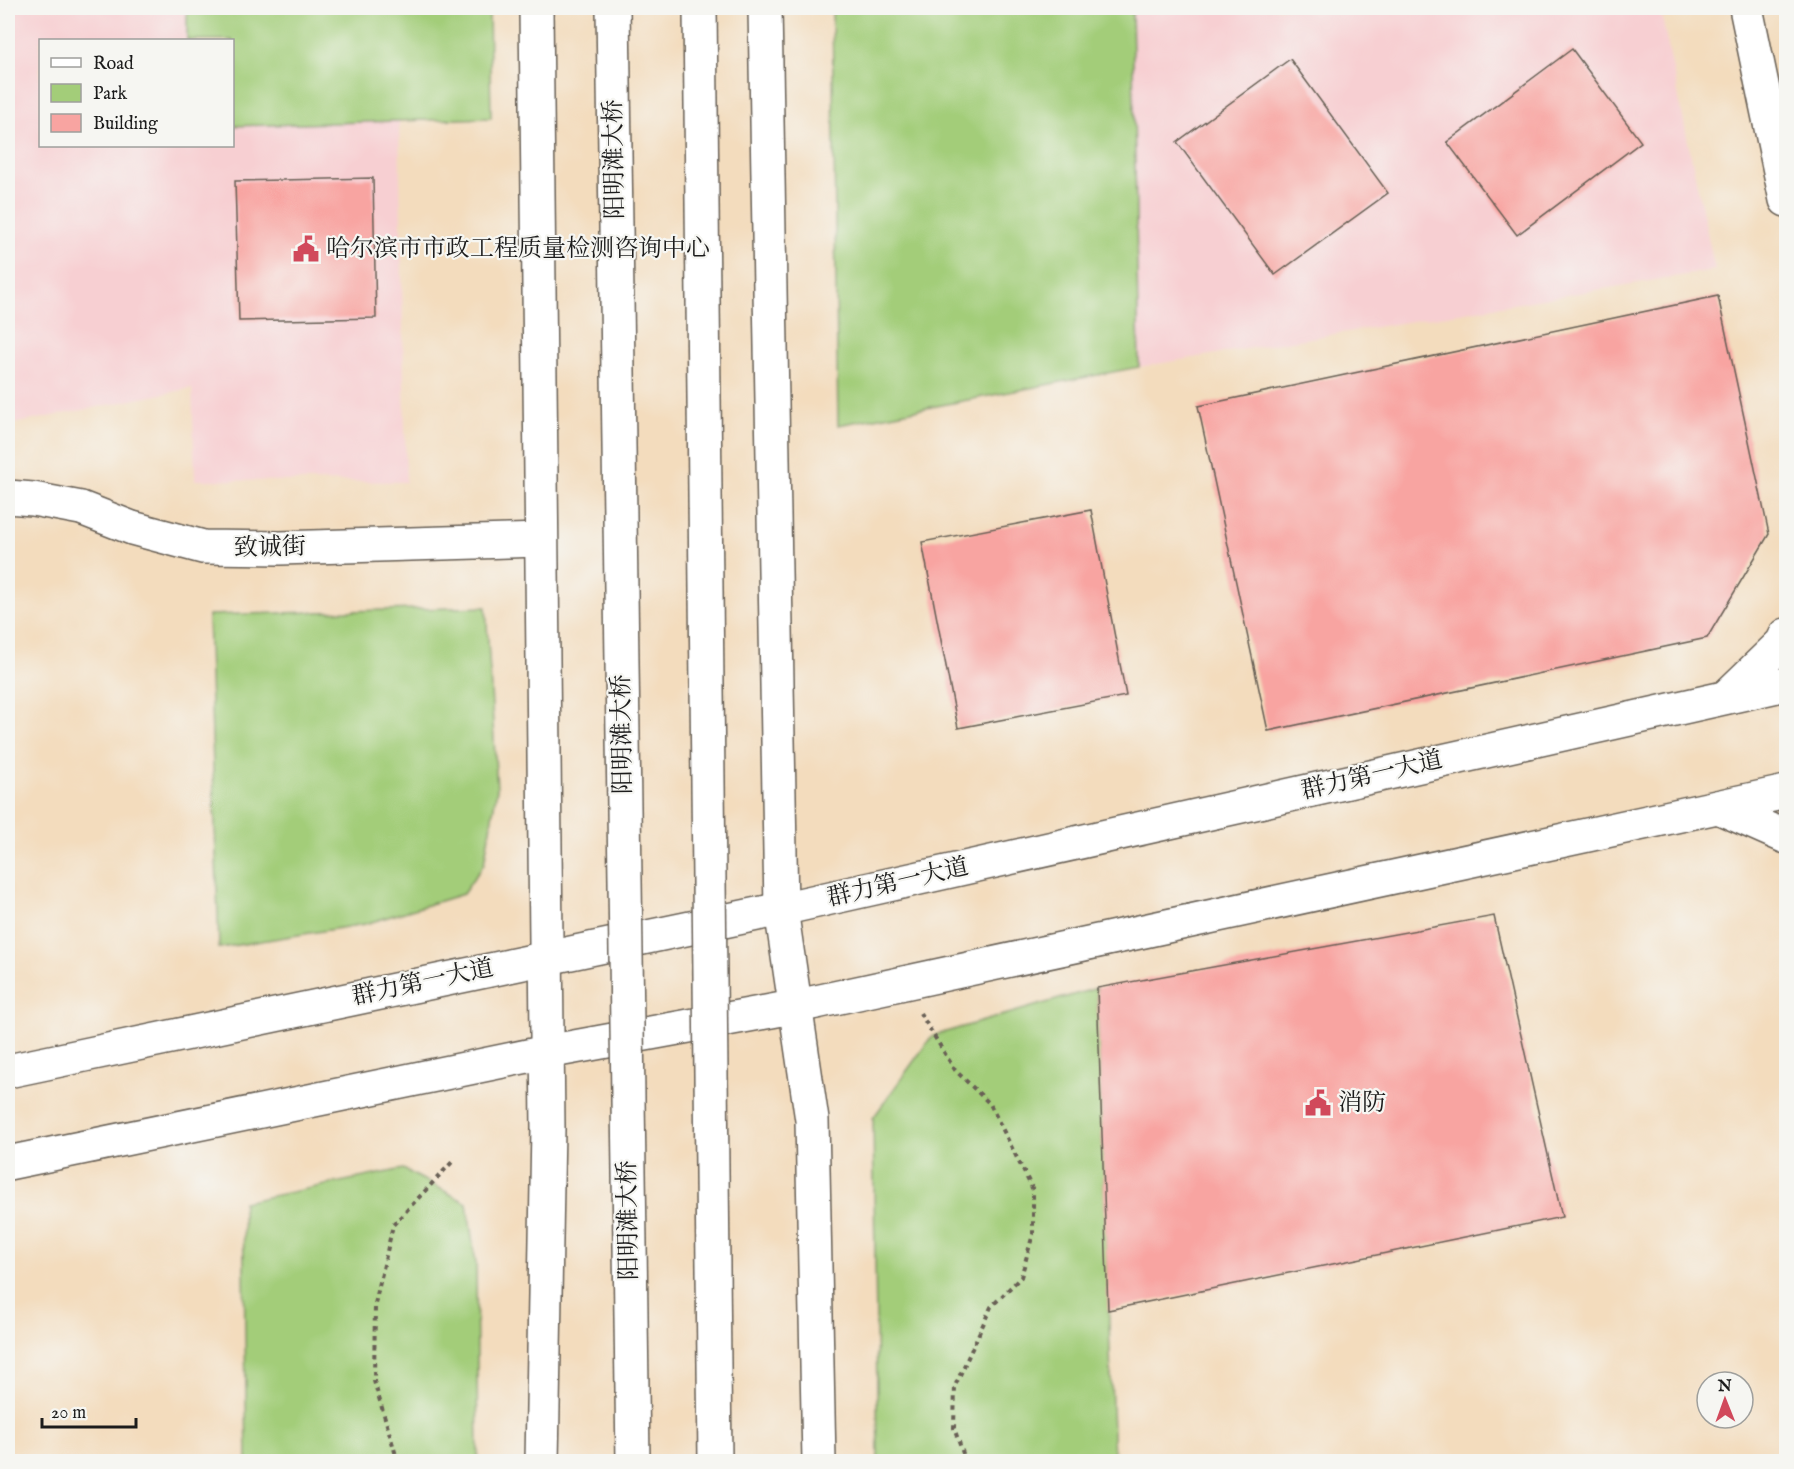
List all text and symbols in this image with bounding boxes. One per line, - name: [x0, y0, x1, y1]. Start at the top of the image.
- legend: [39, 39, 234, 147]
- text: Road: [93, 53, 134, 76]
- text: Park: [93, 83, 128, 106]
- street label: 阳明滩大桥: [598, 99, 632, 219]
- text: Building: [93, 113, 158, 136]
- public building icon: 哈尔滨市市政工程质量检测咨询中心: [291, 234, 321, 264]
- place label: 哈尔滨市市政工程质量检测咨询中心: [326, 234, 710, 265]
- street label: 致诚街: [234, 532, 306, 564]
- street label: 阳明滩大桥: [606, 674, 640, 794]
- street label: 群力第一大道: [1298, 745, 1446, 807]
- street label: 群力第一大道: [824, 852, 972, 914]
- street label: 群力第一大道: [349, 953, 497, 1013]
- public building icon: 消防: [1303, 1088, 1333, 1118]
- place label: 消防: [1338, 1088, 1386, 1119]
- street label: 阳明滩大桥: [612, 1160, 646, 1280]
- north arrow: [1695, 1370, 1755, 1430]
- text: N: [1717, 1377, 1732, 1397]
- scale bar: [42, 1391, 136, 1429]
- text: 20 m: [51, 1402, 86, 1425]

